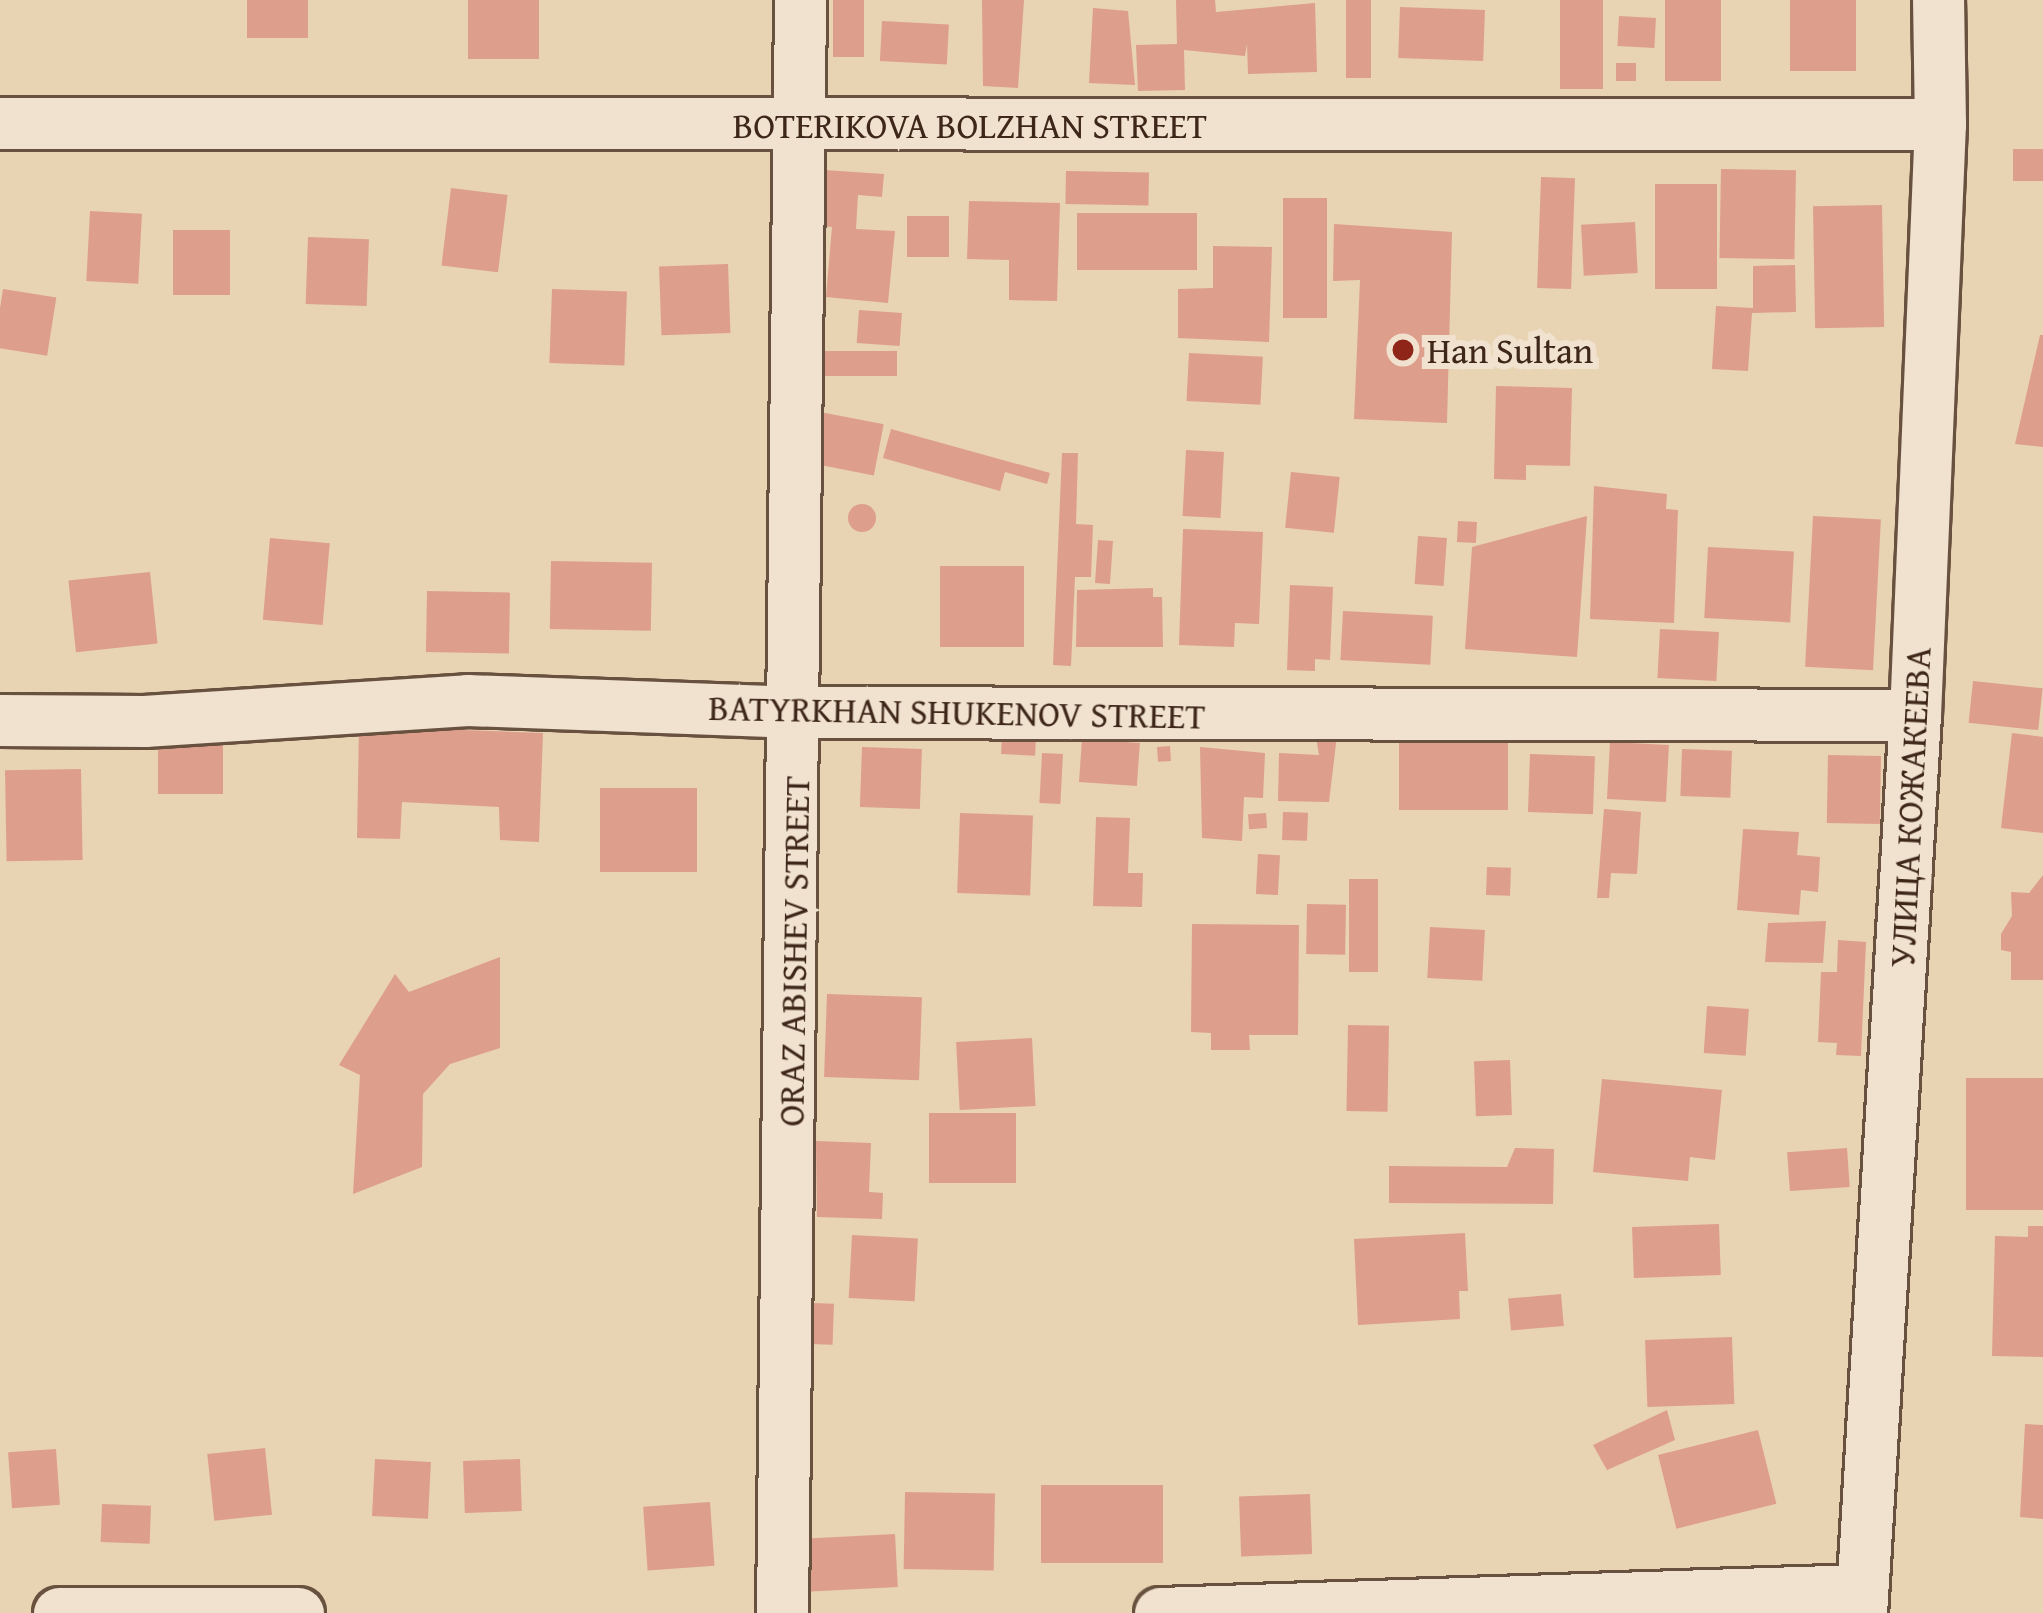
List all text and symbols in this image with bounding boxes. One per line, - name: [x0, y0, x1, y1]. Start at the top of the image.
- street label: BOTERIKOVA BOLZHAN STREET: [733, 103, 1207, 147]
- place label: Han Sultan: [1427, 328, 1593, 372]
- marker: Han Sultan: [1390, 337, 1416, 363]
- street label: УЛИЦА КОЖАКЕЕВА: [1879, 646, 1939, 968]
- street label: BATYRKHAN SHUKENOV STREET: [708, 685, 1206, 737]
- street label: ORAZ ABISHEV STREET: [768, 775, 818, 1127]

